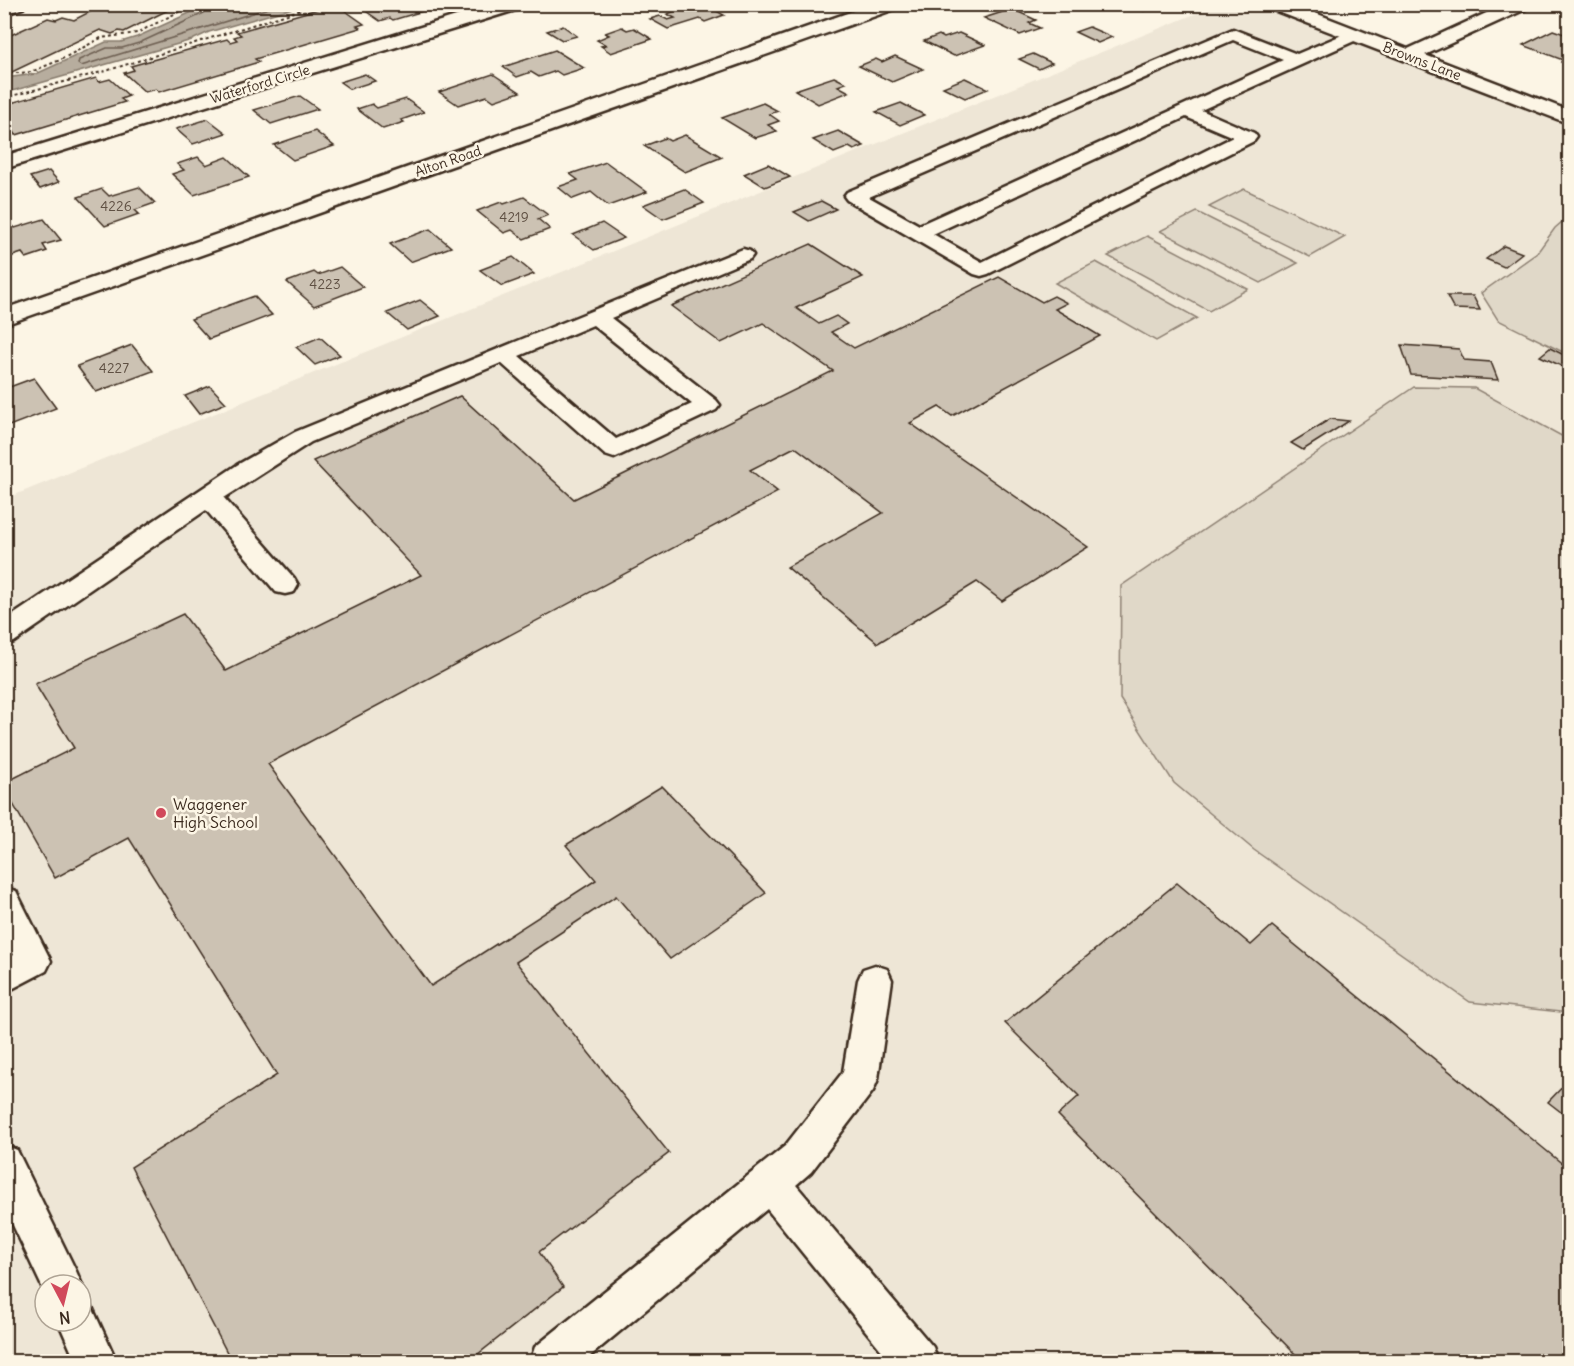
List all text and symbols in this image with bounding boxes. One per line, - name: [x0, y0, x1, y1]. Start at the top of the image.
- street label: Browns Lane: [1380, 38, 1464, 84]
- street label: Waterford Circle: [208, 60, 312, 108]
- street label: Alton Road: [412, 141, 484, 181]
- house number: 4226: [100, 197, 132, 215]
- house number: 4219: [499, 208, 529, 226]
- house number: 4223: [309, 275, 341, 293]
- house number: 4227: [99, 359, 129, 377]
- place label: Waggener High School: [173, 794, 258, 832]
- marker: Waggener High School: [154, 806, 168, 820]
- north arrow: [33, 1273, 93, 1333]
- text: N: [58, 1307, 72, 1328]

